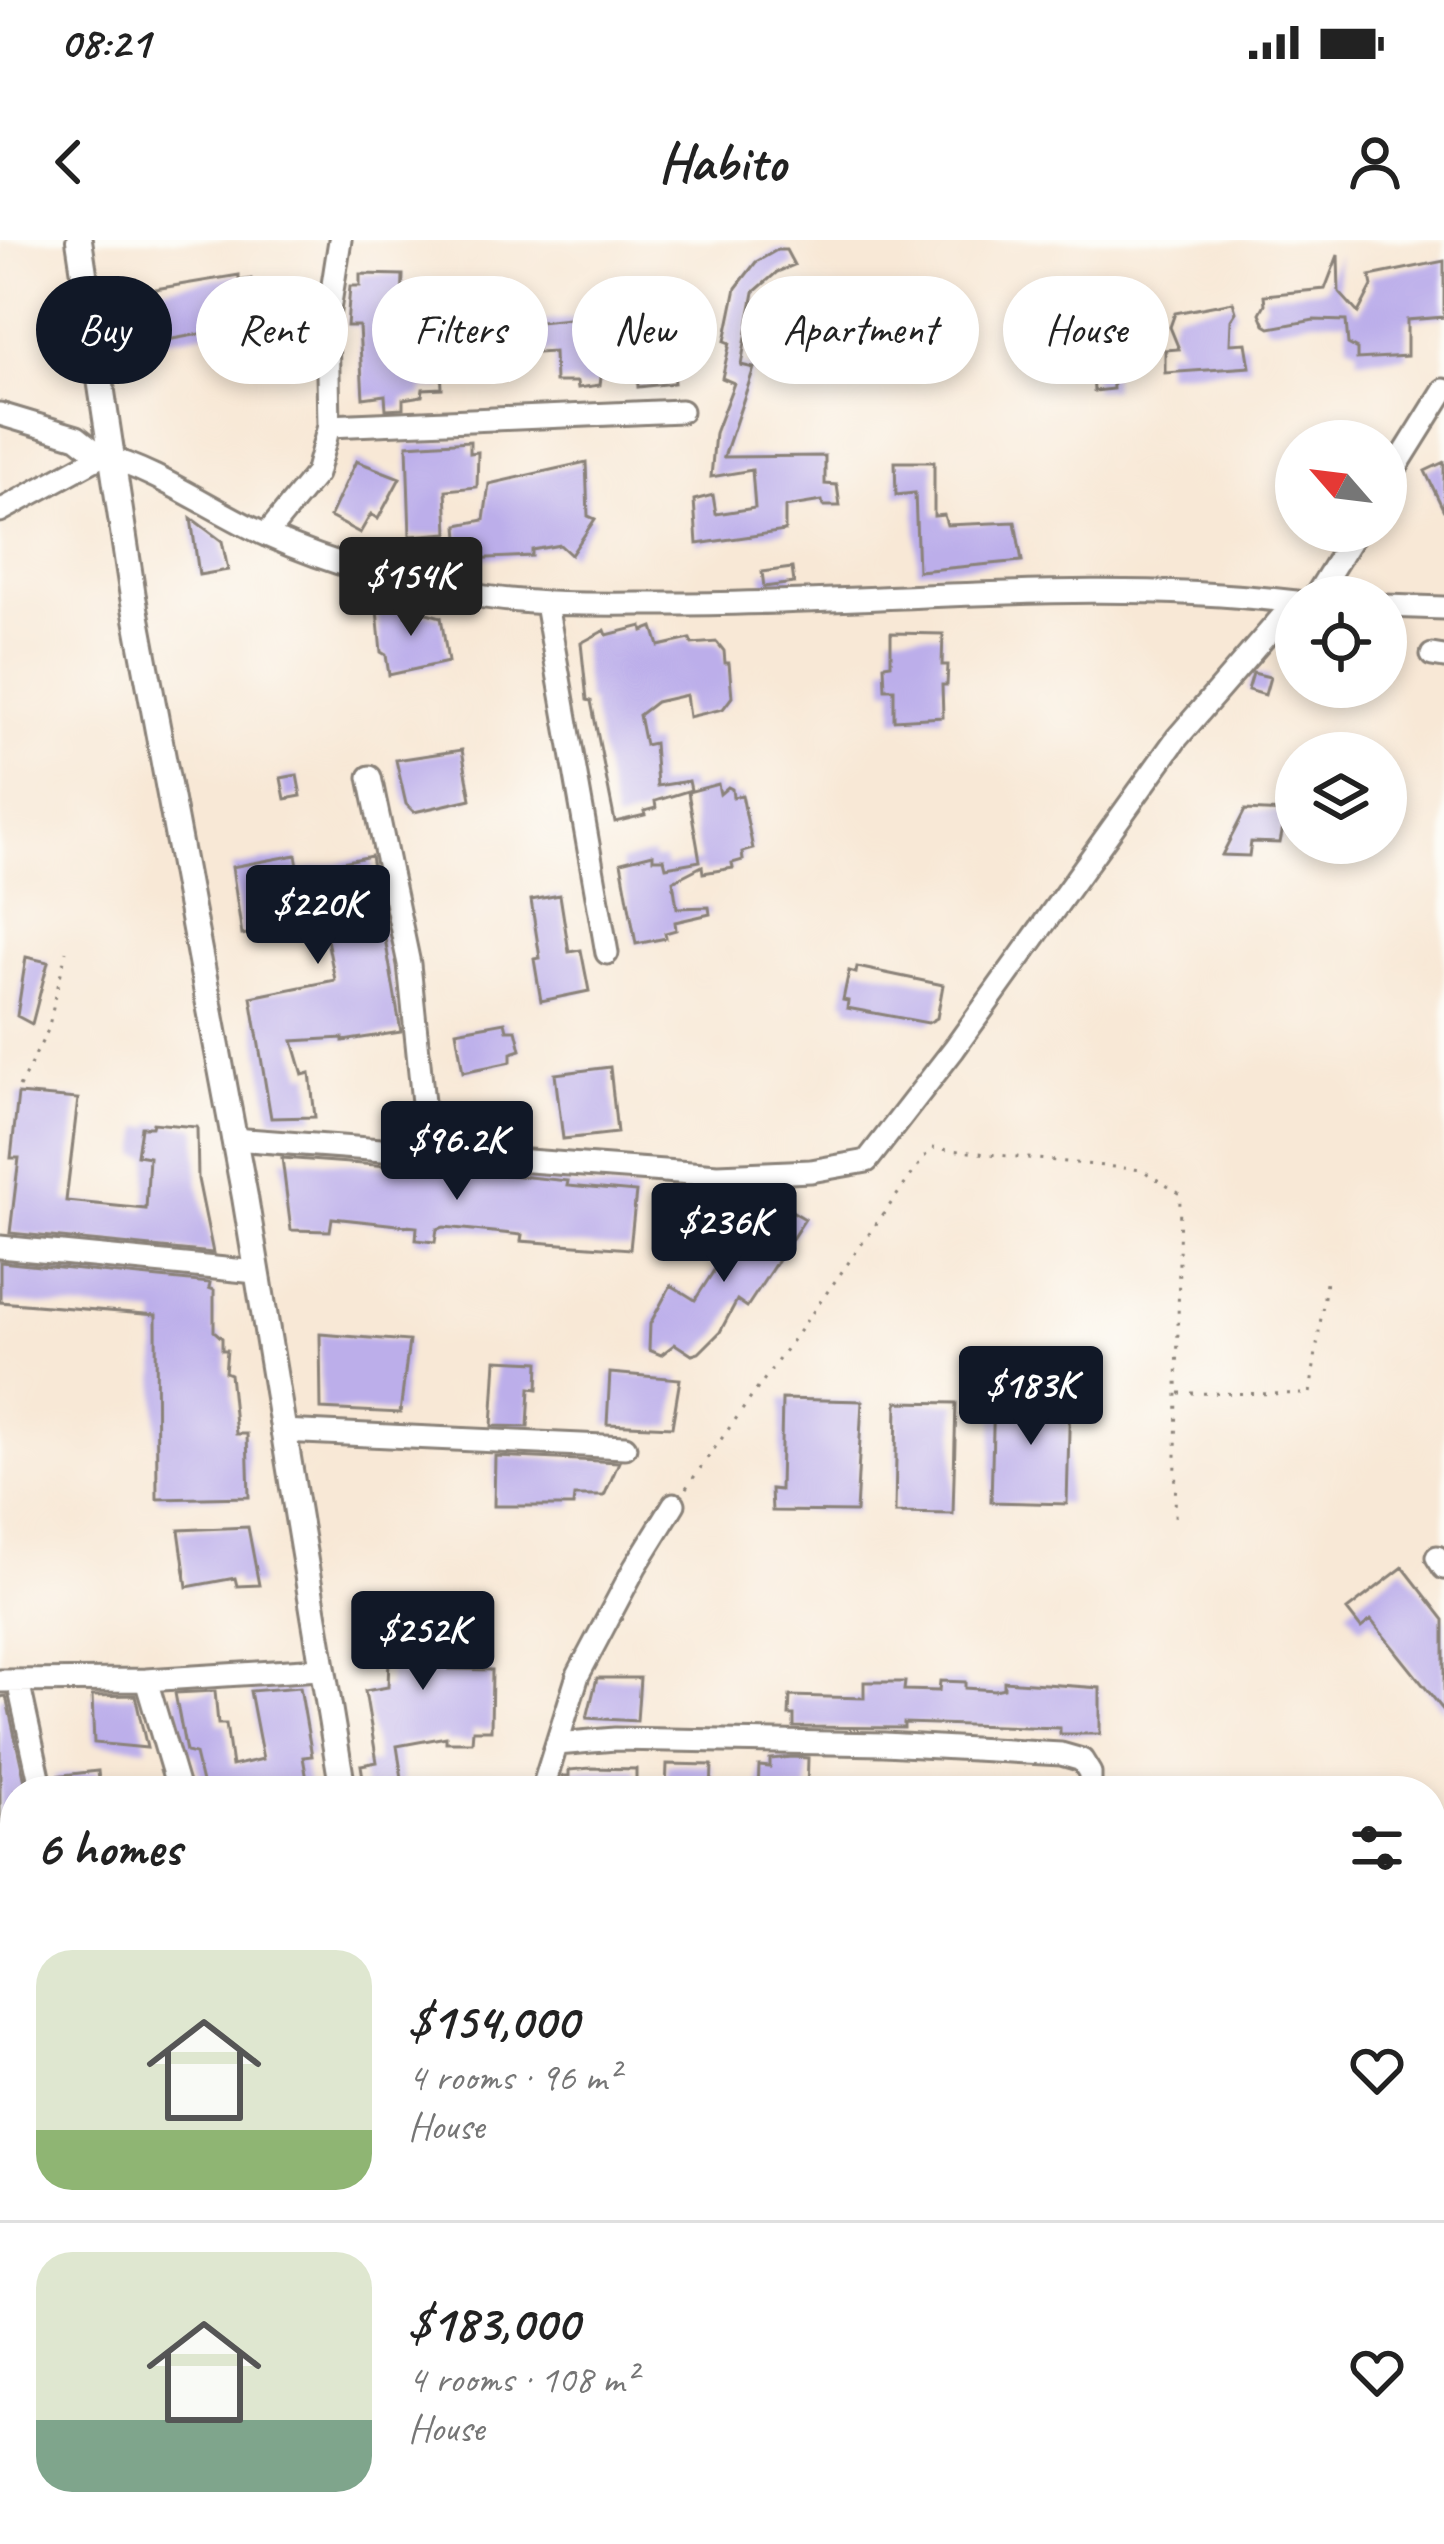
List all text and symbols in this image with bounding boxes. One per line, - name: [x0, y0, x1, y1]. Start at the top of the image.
- text: 08:21: [60, 14, 150, 71]
- text: Habito: [658, 128, 786, 196]
- icon: back: [36, 129, 102, 195]
- icon: person: [1342, 129, 1408, 195]
- chip: Buy: [36, 276, 172, 384]
- chip: Rent: [196, 276, 348, 384]
- chip: Filters: [372, 276, 548, 384]
- chip: New: [572, 276, 717, 384]
- chip: Apartment: [741, 276, 979, 384]
- chip: House: [1003, 276, 1169, 384]
- north arrow: [1275, 420, 1407, 552]
- map controls: [1275, 420, 1407, 864]
- pin: $154K: [327, 537, 495, 639]
- text: $154K: [366, 551, 456, 600]
- button: locate: [1275, 576, 1407, 708]
- button: layers: [1275, 732, 1407, 864]
- pin: $220K: [234, 865, 402, 967]
- text: $220K: [273, 879, 363, 928]
- pin: $96.2K: [359, 1101, 555, 1203]
- text: $96.2K: [408, 1115, 506, 1164]
- pin: $236K: [640, 1183, 808, 1285]
- text: $236K: [679, 1197, 769, 1246]
- pin: $183K: [947, 1346, 1115, 1448]
- text: $183K: [986, 1360, 1076, 1409]
- pin: $252K: [339, 1591, 507, 1693]
- text: $252K: [378, 1605, 468, 1654]
- icon: filters: [1344, 1815, 1410, 1881]
- text: 6 homes: [36, 1816, 181, 1880]
- text: $154,000: [408, 1989, 578, 2053]
- icon: home: [132, 1998, 276, 2142]
- icon: heart: [1344, 2037, 1410, 2103]
- text: 4 rooms · 96 m²: [408, 2053, 619, 2102]
- text: House: [408, 2102, 484, 2151]
- text: $183,000: [408, 2291, 579, 2355]
- icon: home: [132, 2300, 276, 2444]
- icon: heart: [1344, 2339, 1410, 2405]
- text: 4 rooms · 108 m²: [408, 2355, 636, 2404]
- text: House: [408, 2404, 484, 2453]

